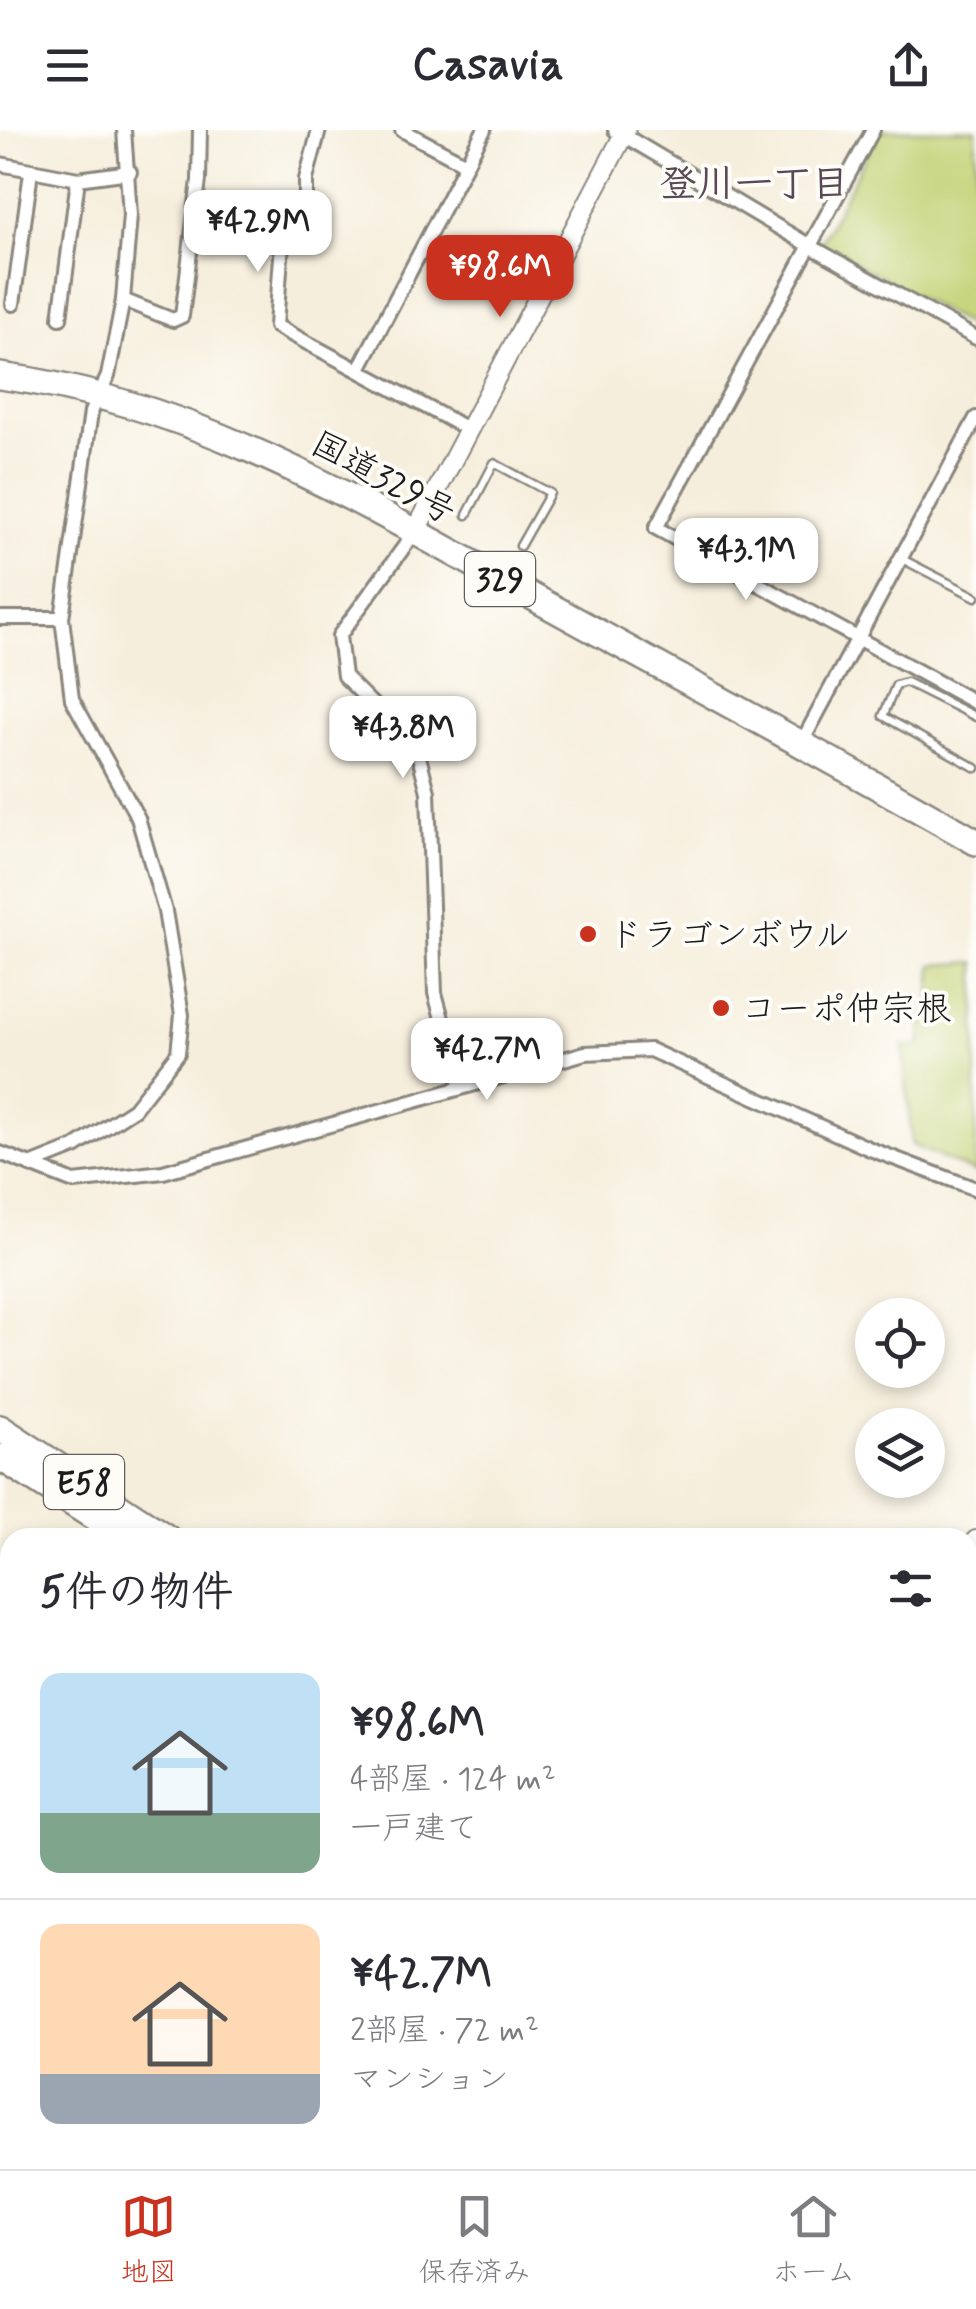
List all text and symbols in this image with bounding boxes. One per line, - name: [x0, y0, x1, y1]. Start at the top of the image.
- text: Casavia: [412, 36, 564, 95]
- icon: menu: [40, 38, 95, 93]
- icon: share: [881, 38, 936, 93]
- district label: 登川一丁目: [659, 161, 849, 210]
- pin: ¥42.9M: [177, 190, 339, 275]
- text: ¥42.9M: [206, 201, 310, 243]
- pin: ¥98.6M: [419, 235, 581, 320]
- text: ¥98.6M: [449, 246, 551, 288]
- street label: 国道329号: [303, 421, 463, 536]
- pin: ¥43.1M: [665, 518, 827, 603]
- text: ¥43.1M: [696, 529, 796, 571]
- road number: 329: [465, 552, 535, 606]
- pin: ¥43.8M: [322, 696, 484, 781]
- text: ¥43.8M: [351, 707, 455, 749]
- place label: ドラゴンボウル: [608, 913, 850, 959]
- marker: ドラゴンボウル: [577, 923, 599, 945]
- place label: コーポ仲宗根: [741, 987, 951, 1033]
- marker: コーポ仲宗根: [710, 997, 732, 1019]
- pin: ¥42.7M: [406, 1018, 568, 1103]
- text: ¥42.7M: [433, 1029, 541, 1071]
- map controls: [855, 1298, 945, 1498]
- button: locate: [855, 1298, 945, 1388]
- button: layers: [855, 1408, 945, 1498]
- road number: E58: [44, 1455, 124, 1509]
- icon: filters: [883, 1561, 938, 1616]
- text: 5件の物件: [40, 1566, 233, 1621]
- text: ¥98.6M: [350, 1697, 485, 1752]
- icon: home: [120, 1713, 240, 1833]
- text: 4部屋 · 124 m²: [350, 1759, 556, 1801]
- text: 一戸建て: [350, 1808, 478, 1850]
- text: ¥42.7M: [350, 1948, 492, 2003]
- icon: home: [120, 1964, 240, 2084]
- text: 2部屋 · 72 m²: [350, 2010, 539, 2052]
- text: マンション: [350, 2059, 509, 2101]
- tab: 地図: [121, 2189, 177, 2292]
- tab: 保存済み: [419, 2189, 531, 2292]
- tab: ホーム: [772, 2189, 855, 2292]

